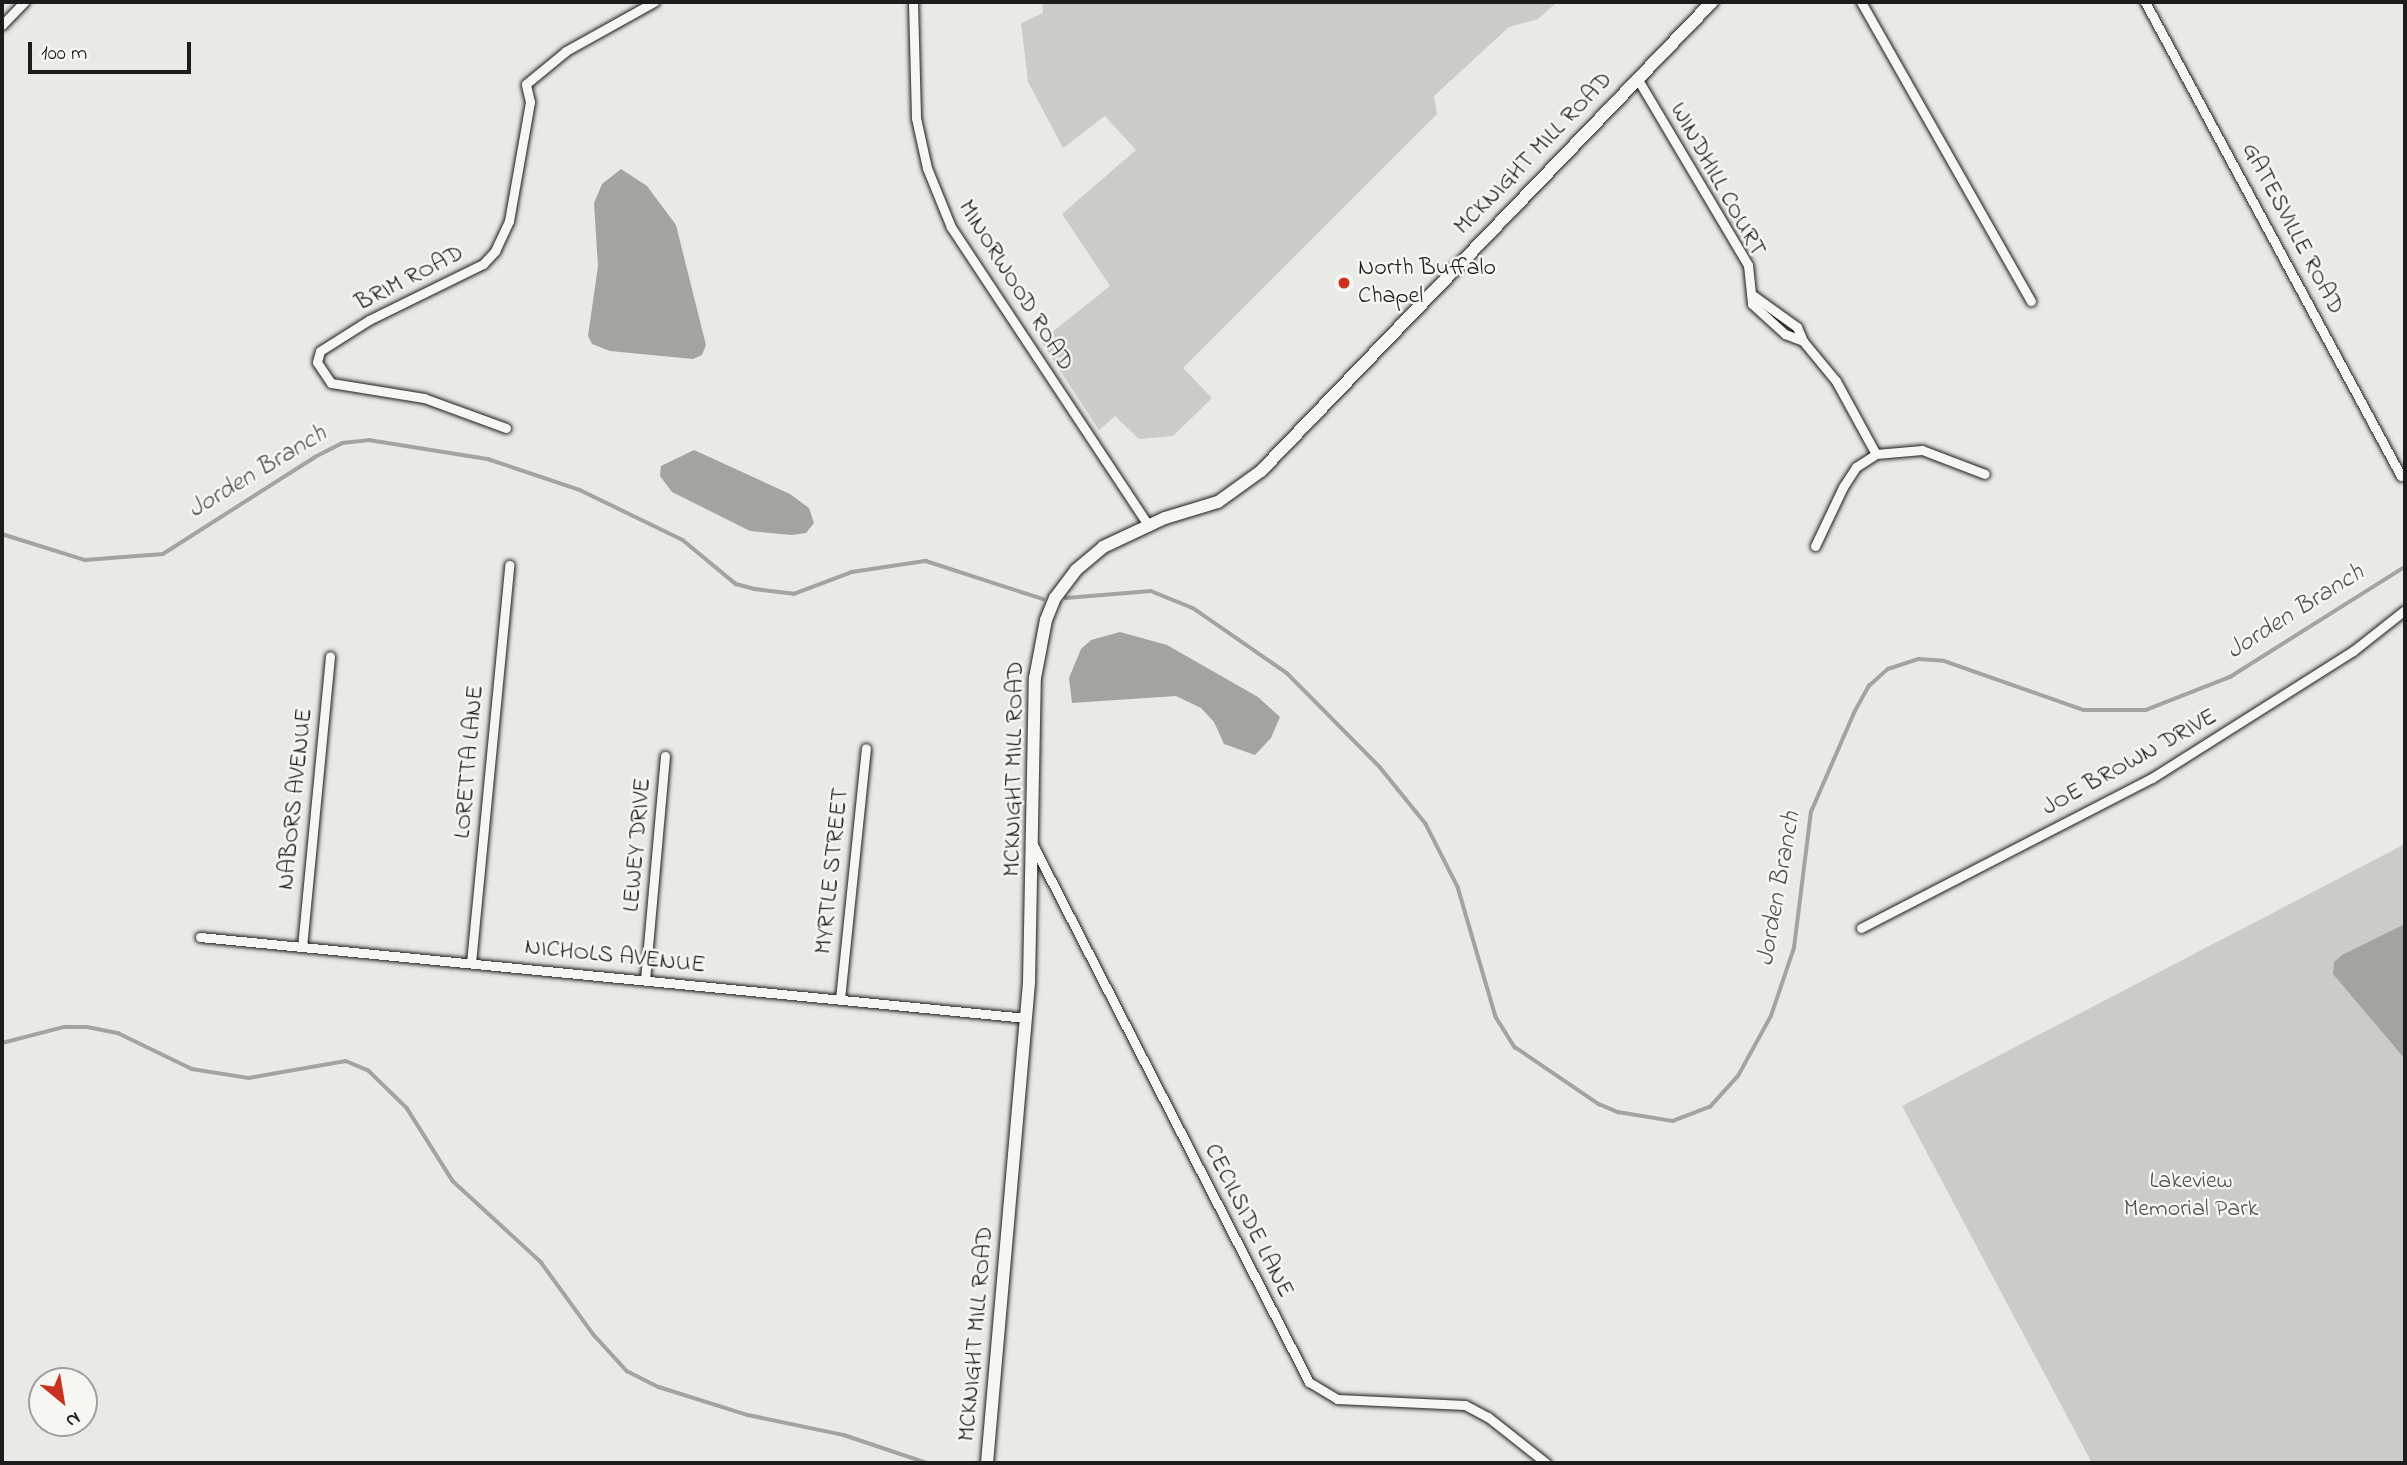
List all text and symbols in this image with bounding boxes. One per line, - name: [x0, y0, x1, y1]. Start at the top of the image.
- scale bar: [32, 28, 194, 72]
- text: 100 m: [41, 39, 87, 69]
- street label: MCKNIGHT MILL ROAD: [1449, 66, 1619, 242]
- street label: WINDHILL COURT: [1663, 98, 1771, 262]
- street label: GATESVILLE ROAD: [2235, 138, 2349, 320]
- street label: MINORWOOD ROAD: [951, 195, 1079, 377]
- street label: BRIM ROAD: [351, 240, 469, 318]
- place label: North Buffalo Chapel: [1358, 255, 1496, 311]
- marker: North Buffalo Chapel: [1336, 275, 1352, 291]
- water label: Jorden Branch: [183, 419, 333, 527]
- water label: Jorden Branch: [2222, 558, 2370, 668]
- street label: MCKNIGHT MILL ROAD: [999, 661, 1031, 877]
- street label: LORETTA LANE: [449, 684, 491, 840]
- street label: JOE BROWN DRIVE: [2038, 703, 2222, 823]
- street label: NABORS AVENUE: [272, 707, 320, 891]
- street label: LEWEY DRIVE: [618, 777, 658, 913]
- street label: MYRTLE STREET: [810, 786, 856, 956]
- water label: Jorden Branch: [1751, 809, 1809, 969]
- street label: NICHOLS AVENUE: [523, 933, 707, 981]
- street label: CECILSIDE LANE: [1197, 1139, 1299, 1303]
- park label: Lakeview Memorial Park: [2124, 1168, 2258, 1224]
- street label: MCKNIGHT MILL ROAD: [953, 1225, 1001, 1443]
- north arrow: [28, 1367, 98, 1437]
- text: N: [60, 1404, 85, 1434]

